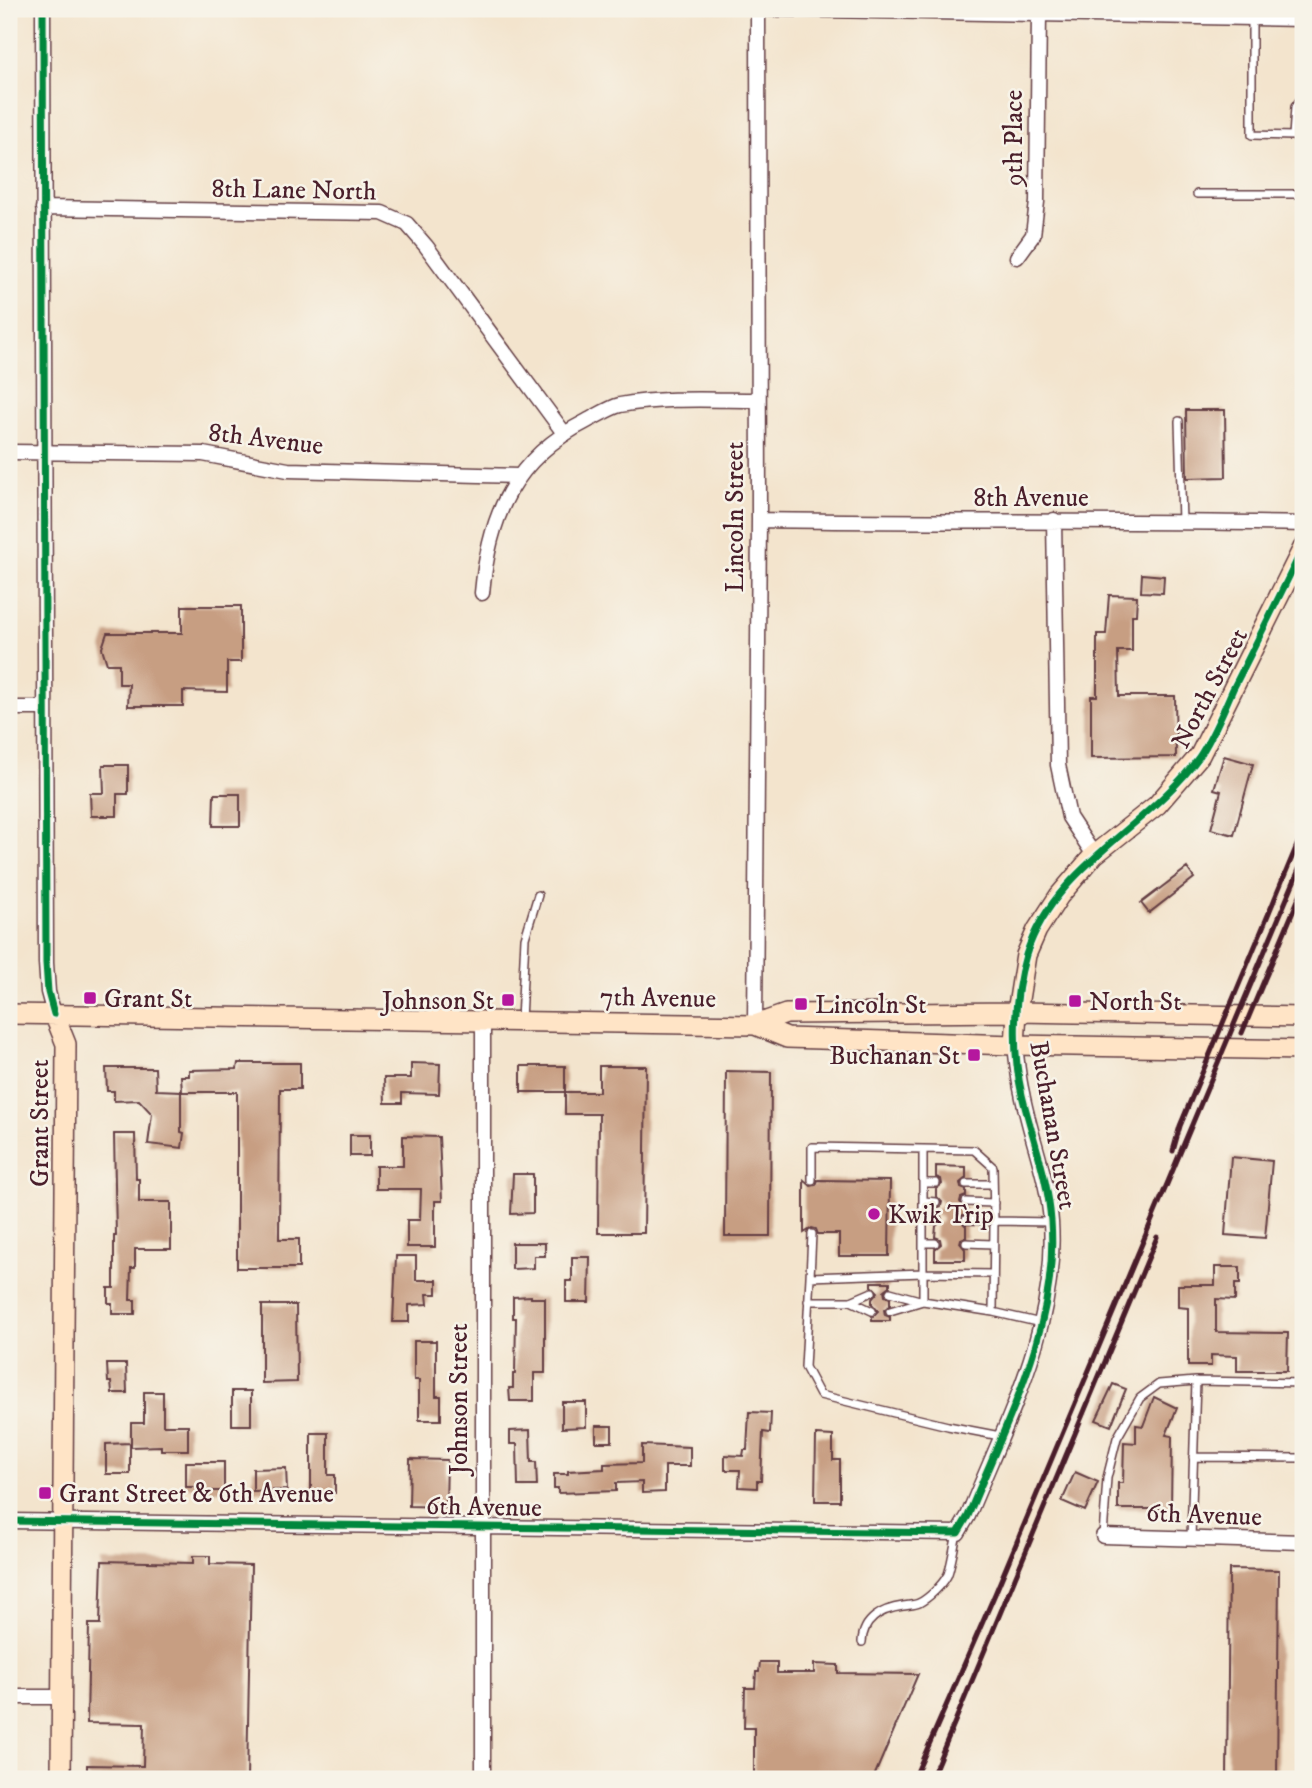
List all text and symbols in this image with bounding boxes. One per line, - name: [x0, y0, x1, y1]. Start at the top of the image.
- street label: 9th Place: [998, 90, 1031, 188]
- street label: 8th Lane North: [211, 173, 377, 208]
- street label: 8th Avenue: [206, 416, 325, 463]
- street label: Lincoln Street: [719, 441, 752, 593]
- street label: 8th Avenue: [973, 482, 1089, 515]
- street label: North Street: [1165, 623, 1256, 755]
- street label: 7th Avenue: [600, 981, 716, 1016]
- place label: Grant St: [104, 983, 192, 1016]
- place label: Johnson St: [380, 985, 494, 1018]
- place label: North St: [1089, 986, 1182, 1019]
- place label: Lincoln St: [815, 989, 927, 1022]
- marker: Grant St: [82, 990, 98, 1006]
- marker: Johnson St: [500, 992, 516, 1008]
- marker: North St: [1067, 993, 1083, 1009]
- marker: Lincoln St: [793, 996, 809, 1012]
- street label: Buchanan Street: [1021, 1039, 1084, 1212]
- place label: Buchanan St: [829, 1040, 960, 1073]
- marker: Buchanan St: [966, 1047, 982, 1063]
- street label: Grant Street: [24, 1059, 57, 1187]
- place label: Kwik Trip: [888, 1199, 994, 1232]
- marker: Kwik Trip: [866, 1206, 882, 1222]
- street label: Johnson Street: [443, 1323, 476, 1477]
- place label: Grant Street & 6th Avenue: [59, 1478, 334, 1511]
- marker: Grant Street & 6th Avenue: [37, 1485, 53, 1501]
- street label: 6th Avenue: [426, 1490, 542, 1525]
- street label: 6th Avenue: [1145, 1497, 1263, 1534]

